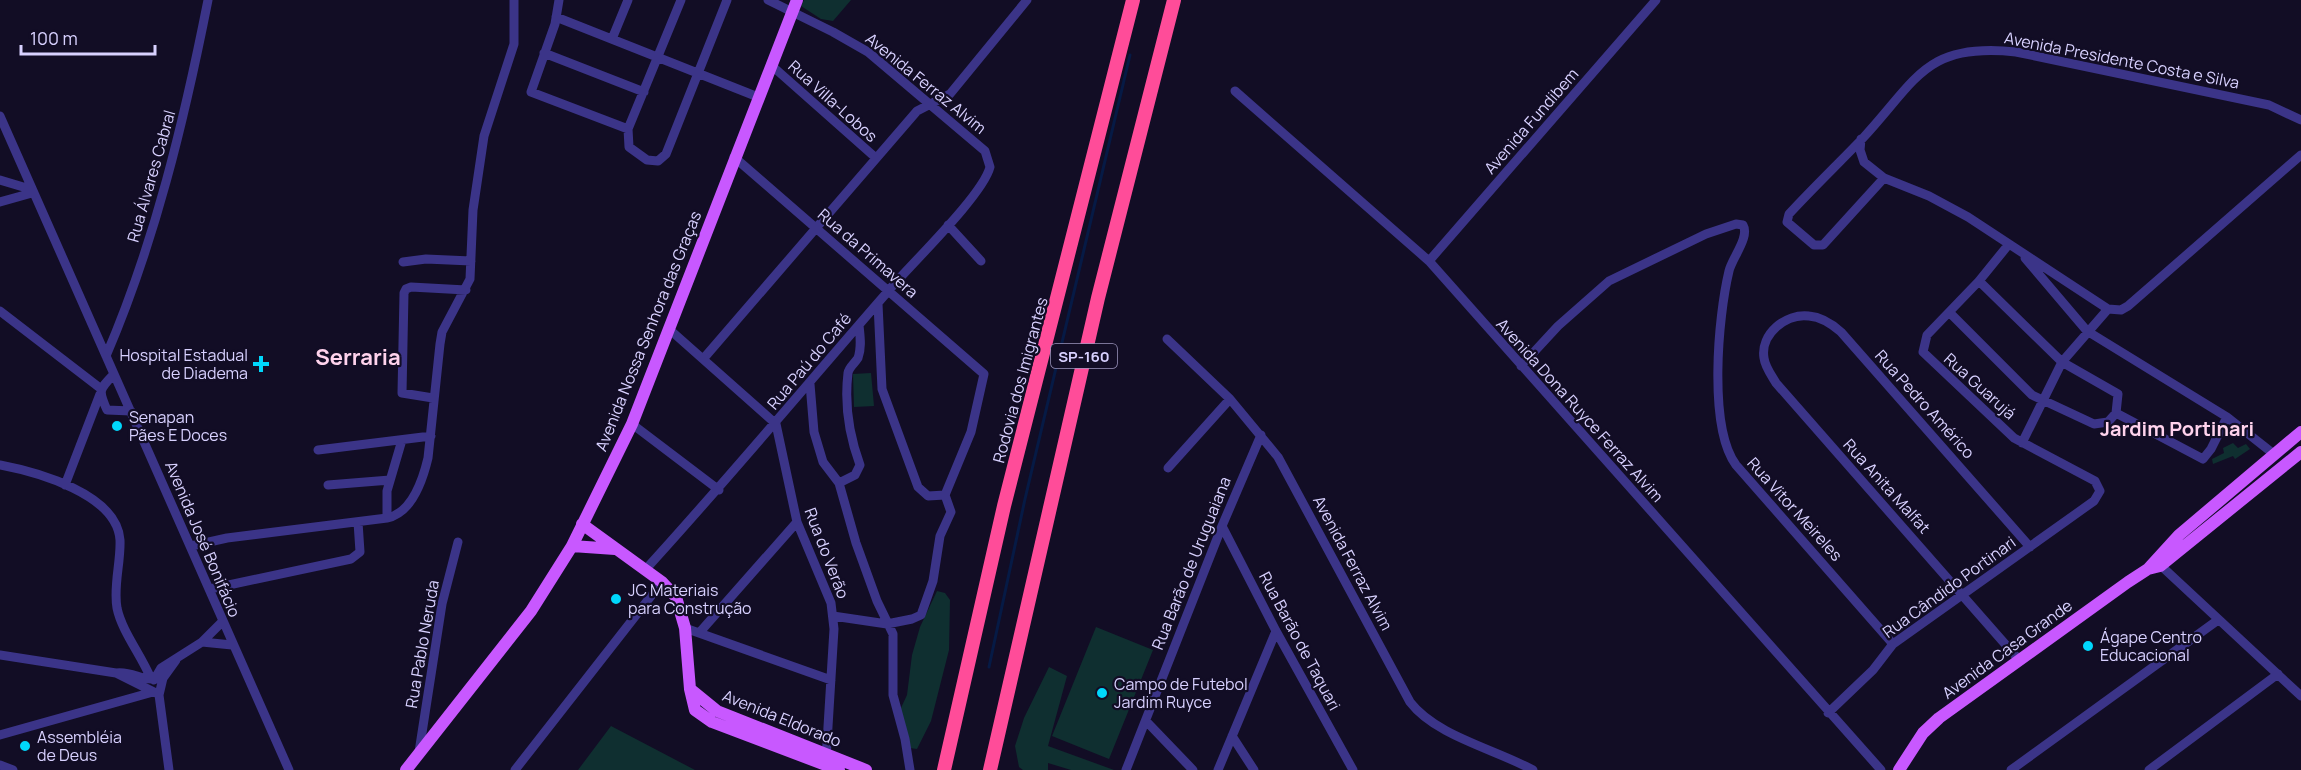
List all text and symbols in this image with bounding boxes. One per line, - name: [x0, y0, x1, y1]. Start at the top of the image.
- scale bar: [21, 18, 154, 56]
- text: 100 m: [30, 26, 78, 50]
- street label: Avenida Presidente Costa e Silva: [2003, 26, 2241, 94]
- street label: Avenida Ferraz Alvim: [861, 27, 991, 139]
- street label: Rua Villa-Lobos: [784, 55, 882, 147]
- street label: Avenida Fundibem: [1479, 63, 1583, 179]
- street label: Rua Álvares Cabral: [122, 107, 180, 245]
- street label: Rua da Primavera: [813, 203, 923, 303]
- street label: Avenida Nossa Senhora das Graças: [590, 208, 706, 454]
- street label: Rodovia dos Imigrantes: [987, 295, 1053, 465]
- street label: Rua Paú do Café: [762, 308, 856, 414]
- street label: Avenida Dona Ruyce Ferraz Alvim: [1491, 313, 1669, 507]
- district label: Serraria: [315, 342, 401, 372]
- place label: Hospital Estadual de Diadema: [119, 344, 248, 384]
- road number: SP-160: [1051, 344, 1117, 368]
- street label: Rua Pedro Américo: [1870, 345, 1980, 463]
- street label: Rua Guarujá: [1939, 348, 2021, 424]
- marker: Hospital Estadual de Diadema: [252, 355, 270, 373]
- place label: Senapan Pães E Doces: [129, 406, 227, 446]
- district label: Jardim Portinari: [2100, 415, 2254, 442]
- marker: Senapan Pães E Doces: [110, 419, 124, 433]
- street label: Rua Anita Malfat: [1839, 434, 1935, 538]
- street label: Rua Vitor Meireles: [1743, 452, 1847, 566]
- street label: Avenida José Bonifácio: [160, 458, 246, 620]
- street label: Rua Barão de Uruguaiana: [1146, 473, 1236, 653]
- street label: Avenida Ferraz Alvim: [1308, 492, 1398, 634]
- street label: Rua do Verão: [800, 504, 854, 602]
- street label: Rua Cândido Portinari: [1878, 531, 2020, 643]
- street label: Rua Barão de Taquari: [1254, 568, 1346, 714]
- street label: Rua Pablo Neruda: [400, 578, 444, 710]
- place label: JC Materiais para Construção: [628, 579, 752, 619]
- marker: JC Materiais para Construção: [609, 592, 623, 606]
- street label: Avenida Casa Grande: [1937, 594, 2077, 704]
- place label: Ágape Centro Educacional: [2100, 626, 2202, 666]
- marker: Ágape Centro Educacional: [2081, 639, 2095, 653]
- place label: Campo de Futebol Jardim Ruyce: [1114, 673, 1248, 713]
- street label: Avenida Eldorado: [719, 684, 845, 752]
- marker: Campo de Futebol Jardim Ruyce: [1095, 686, 1109, 700]
- place label: Assembléia de Deus: [37, 726, 122, 766]
- marker: Assembléia de Deus: [18, 739, 32, 753]

